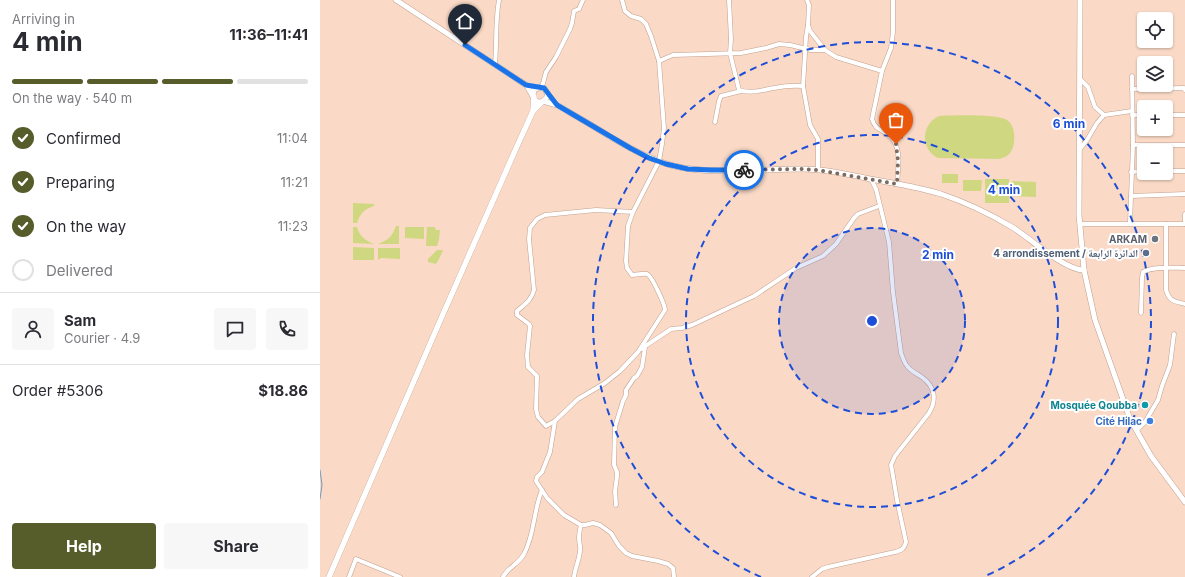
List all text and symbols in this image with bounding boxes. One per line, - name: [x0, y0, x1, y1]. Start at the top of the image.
- pin: [448, 4, 482, 45]
- icon: home: [454, 10, 476, 32]
- text: Arriving in: [12, 11, 75, 27]
- map controls: [1137, 12, 1173, 180]
- button: locate: [1137, 12, 1173, 48]
- text: 11:36–11:41: [229, 25, 308, 44]
- text: 4 min: [12, 26, 83, 57]
- button: layers: [1137, 56, 1173, 92]
- text: On the way · 540 m: [12, 90, 132, 106]
- button: +: [1137, 100, 1173, 136]
- pin: [879, 103, 913, 144]
- icon: bag: [885, 109, 907, 131]
- text: 6 min: [1053, 116, 1085, 131]
- icon: check: [12, 127, 34, 149]
- text: Confirmed: [46, 129, 121, 148]
- text: 11:04: [277, 130, 308, 146]
- button: −: [1137, 144, 1173, 180]
- courier: [724, 150, 764, 190]
- icon: bike: [733, 159, 755, 181]
- icon: check: [12, 171, 34, 193]
- text: Preparing: [46, 173, 115, 192]
- text: 11:21: [280, 174, 308, 190]
- text: 4 min: [988, 182, 1020, 197]
- icon: check: [12, 215, 34, 237]
- text: On the way: [46, 217, 126, 236]
- text: 11:23: [278, 218, 308, 234]
- place label: ARKAM: [1109, 233, 1147, 245]
- marker: ARKAM: [1150, 234, 1160, 244]
- text: 2 min: [922, 247, 954, 262]
- place label: 4 arrondissement / الدائرة الرابعة: [993, 247, 1138, 260]
- marker: 4 arrondissement / الدائرة الرابعة: [1141, 248, 1151, 258]
- text: Delivered: [46, 261, 113, 280]
- button: person: [12, 308, 54, 350]
- button: chat: [214, 308, 256, 350]
- button: phone: [266, 308, 308, 350]
- text: Sam: [64, 311, 96, 330]
- centre of rings: [865, 314, 879, 328]
- text: Courier · 4.9: [64, 330, 140, 346]
- text: Order #5306: [12, 381, 103, 400]
- text: $18.86: [258, 381, 308, 400]
- place label: Mosquée Qoubba: [1051, 399, 1137, 411]
- marker: Mosquée Qoubba: [1140, 400, 1150, 410]
- place label: Cité Hilac: [1095, 415, 1142, 427]
- marker: Cité Hilac: [1145, 416, 1155, 426]
- button: Help: [12, 523, 156, 569]
- button: Share: [164, 523, 308, 569]

